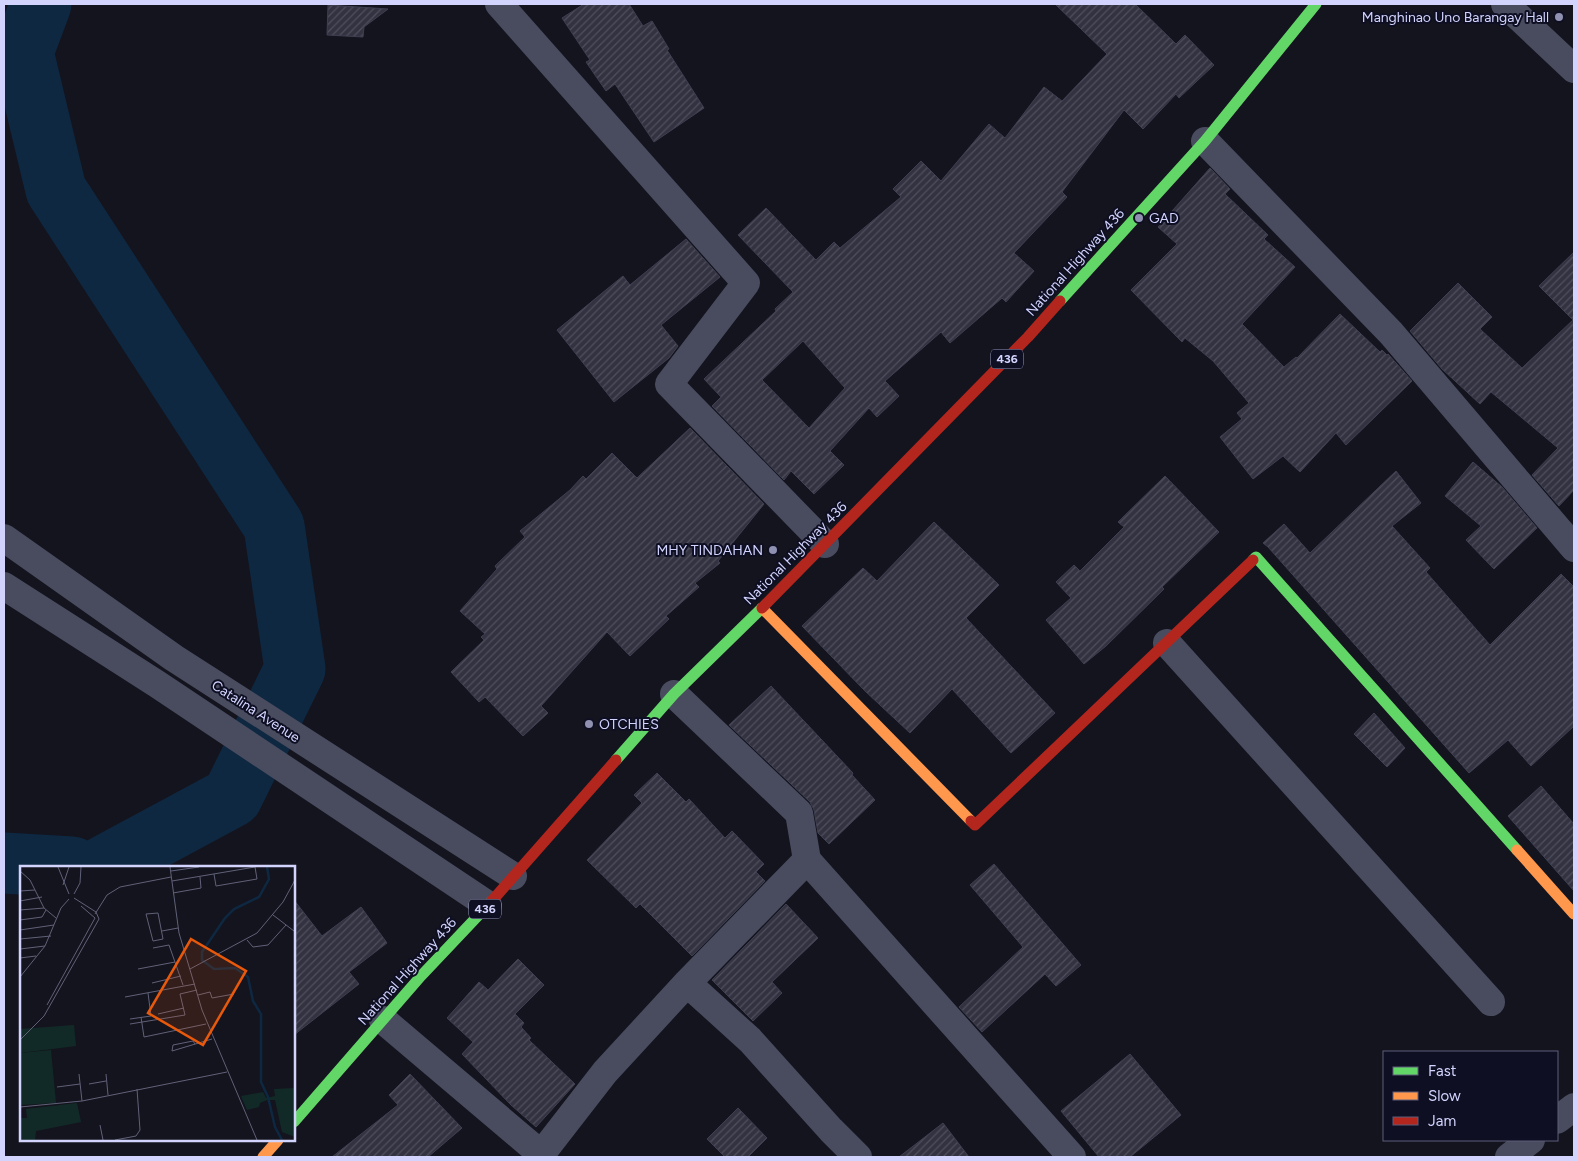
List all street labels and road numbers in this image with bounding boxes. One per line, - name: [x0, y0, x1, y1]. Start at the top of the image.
- street label: National Highway 436: [1023, 205, 1128, 320]
- road number: 436: [991, 349, 1023, 368]
- street label: National Highway 436: [740, 498, 850, 608]
- street label: Catalina Avenue: [208, 677, 303, 746]
- road number: 436: [469, 900, 501, 919]
- street label: National Highway 436: [355, 914, 460, 1029]

